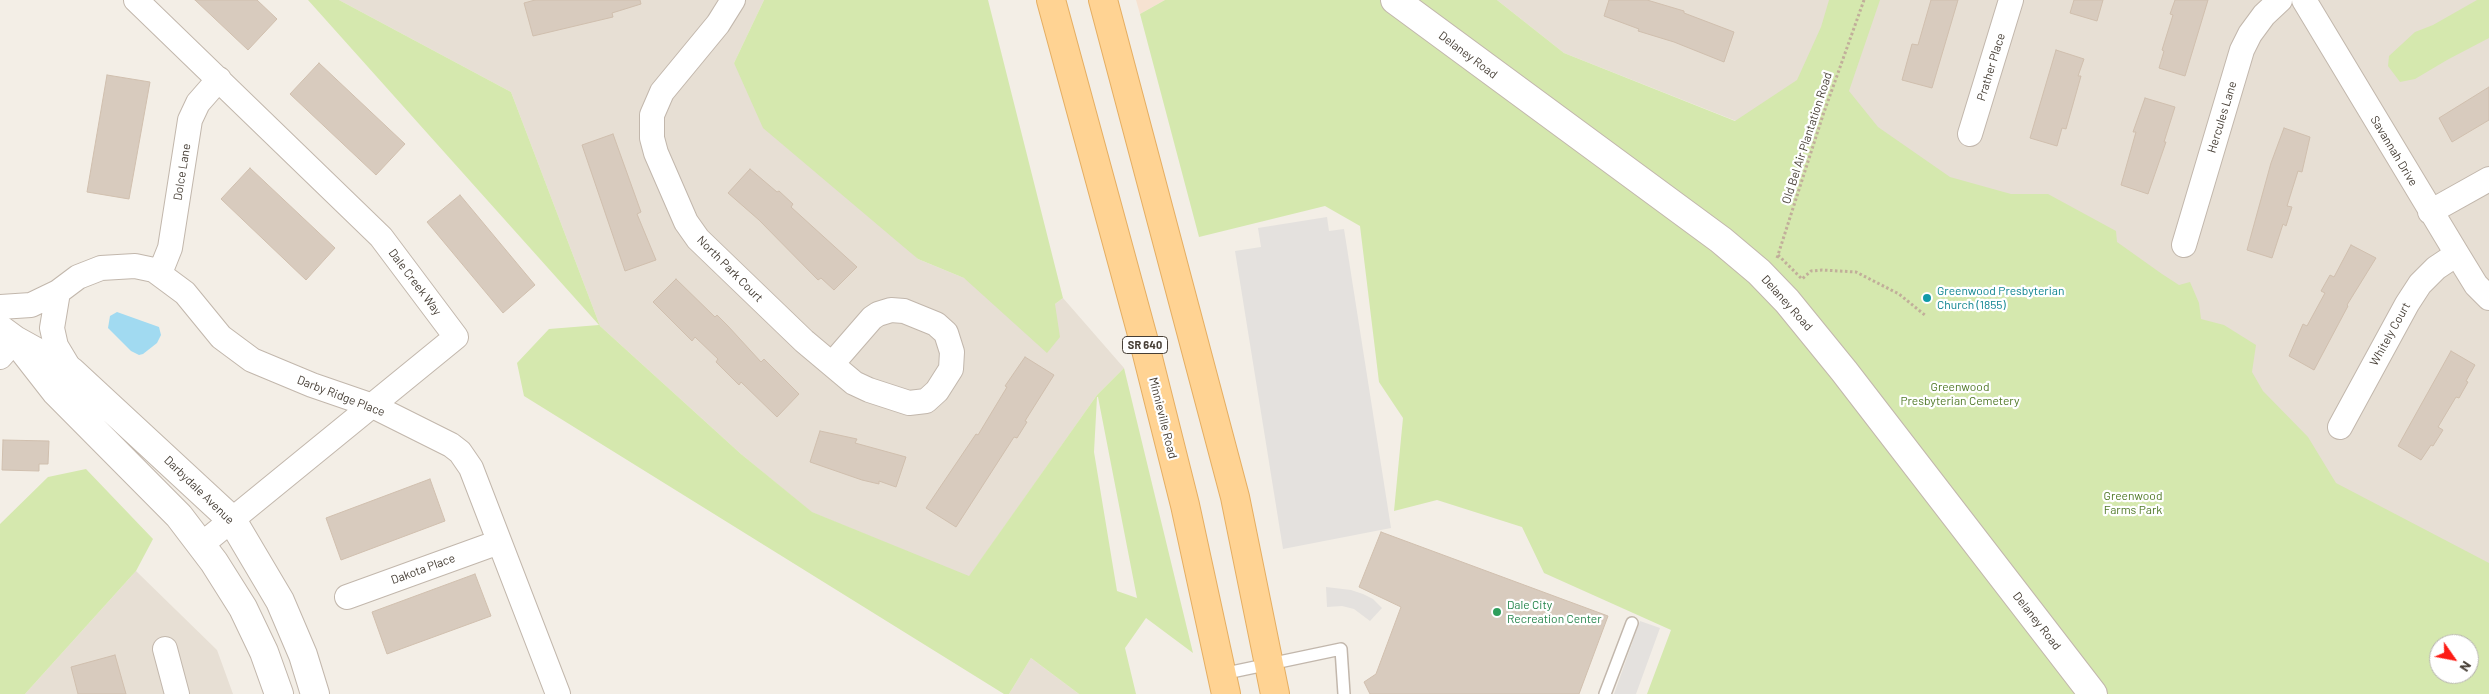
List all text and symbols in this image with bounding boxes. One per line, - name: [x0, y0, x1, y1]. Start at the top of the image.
- street label: Delaney Road: [1436, 28, 1500, 82]
- street label: Prather Place: [1974, 31, 2008, 103]
- street label: Old Bel Air Plantation Road: [1779, 70, 1835, 206]
- street label: Hercules Lane: [2204, 79, 2240, 155]
- street label: Savannah Drive: [2367, 113, 2421, 189]
- street label: Dolce Lane: [170, 143, 194, 201]
- street label: North Park Court: [694, 233, 766, 305]
- street label: Dale Creek Way: [385, 246, 445, 318]
- street label: Delaney Road: [1758, 272, 1816, 334]
- place label: Greenwood Presbyterian Church (1855): [1937, 284, 2064, 312]
- marker: Greenwood Presbyterian Church (1855): [1921, 292, 1933, 304]
- street label: Whitely Court: [2367, 300, 2413, 368]
- road number: SR 640: [1122, 336, 1168, 354]
- street label: Darby Ridge Place: [295, 373, 387, 419]
- street label: Minnieville Road: [1146, 376, 1180, 460]
- park label: Greenwood Presbyterian Cemetery: [1900, 380, 2020, 408]
- street label: Darbydale Avenue: [161, 453, 237, 527]
- park label: Greenwood Farms Park: [2104, 489, 2162, 517]
- street label: Dakota Place: [389, 551, 457, 587]
- street label: Delaney Road: [2010, 589, 2064, 653]
- place label: Dale City Recreation Center: [1507, 598, 1602, 626]
- marker: Dale City Recreation Center: [1491, 606, 1503, 618]
- north arrow: [2429, 634, 2479, 684]
- text: N: [2456, 658, 2476, 675]

